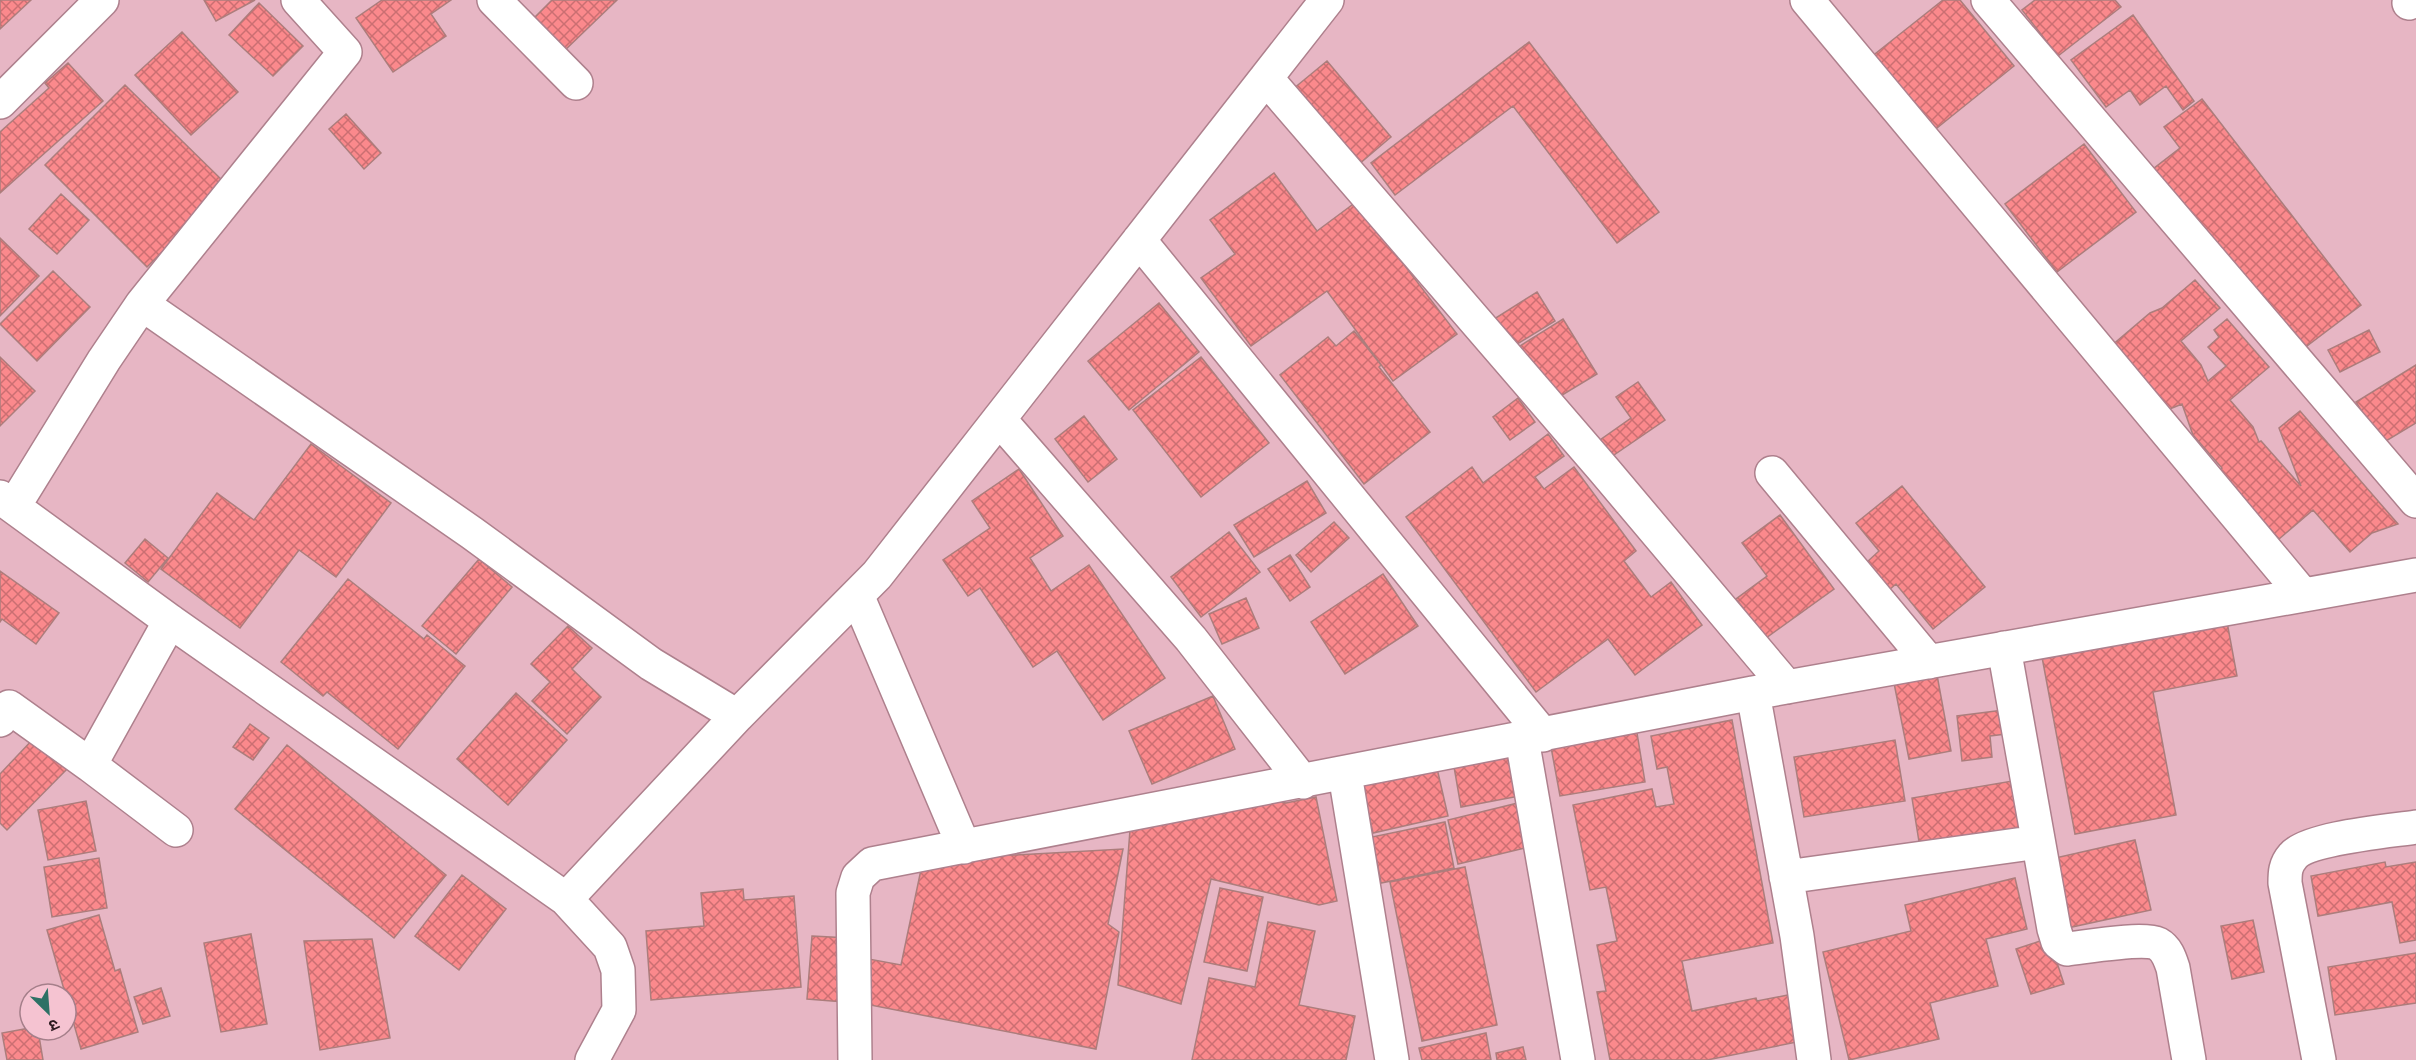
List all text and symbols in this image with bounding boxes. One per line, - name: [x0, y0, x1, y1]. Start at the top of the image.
- north arrow: [18, 982, 78, 1042]
- text: उ: [45, 1015, 63, 1037]

